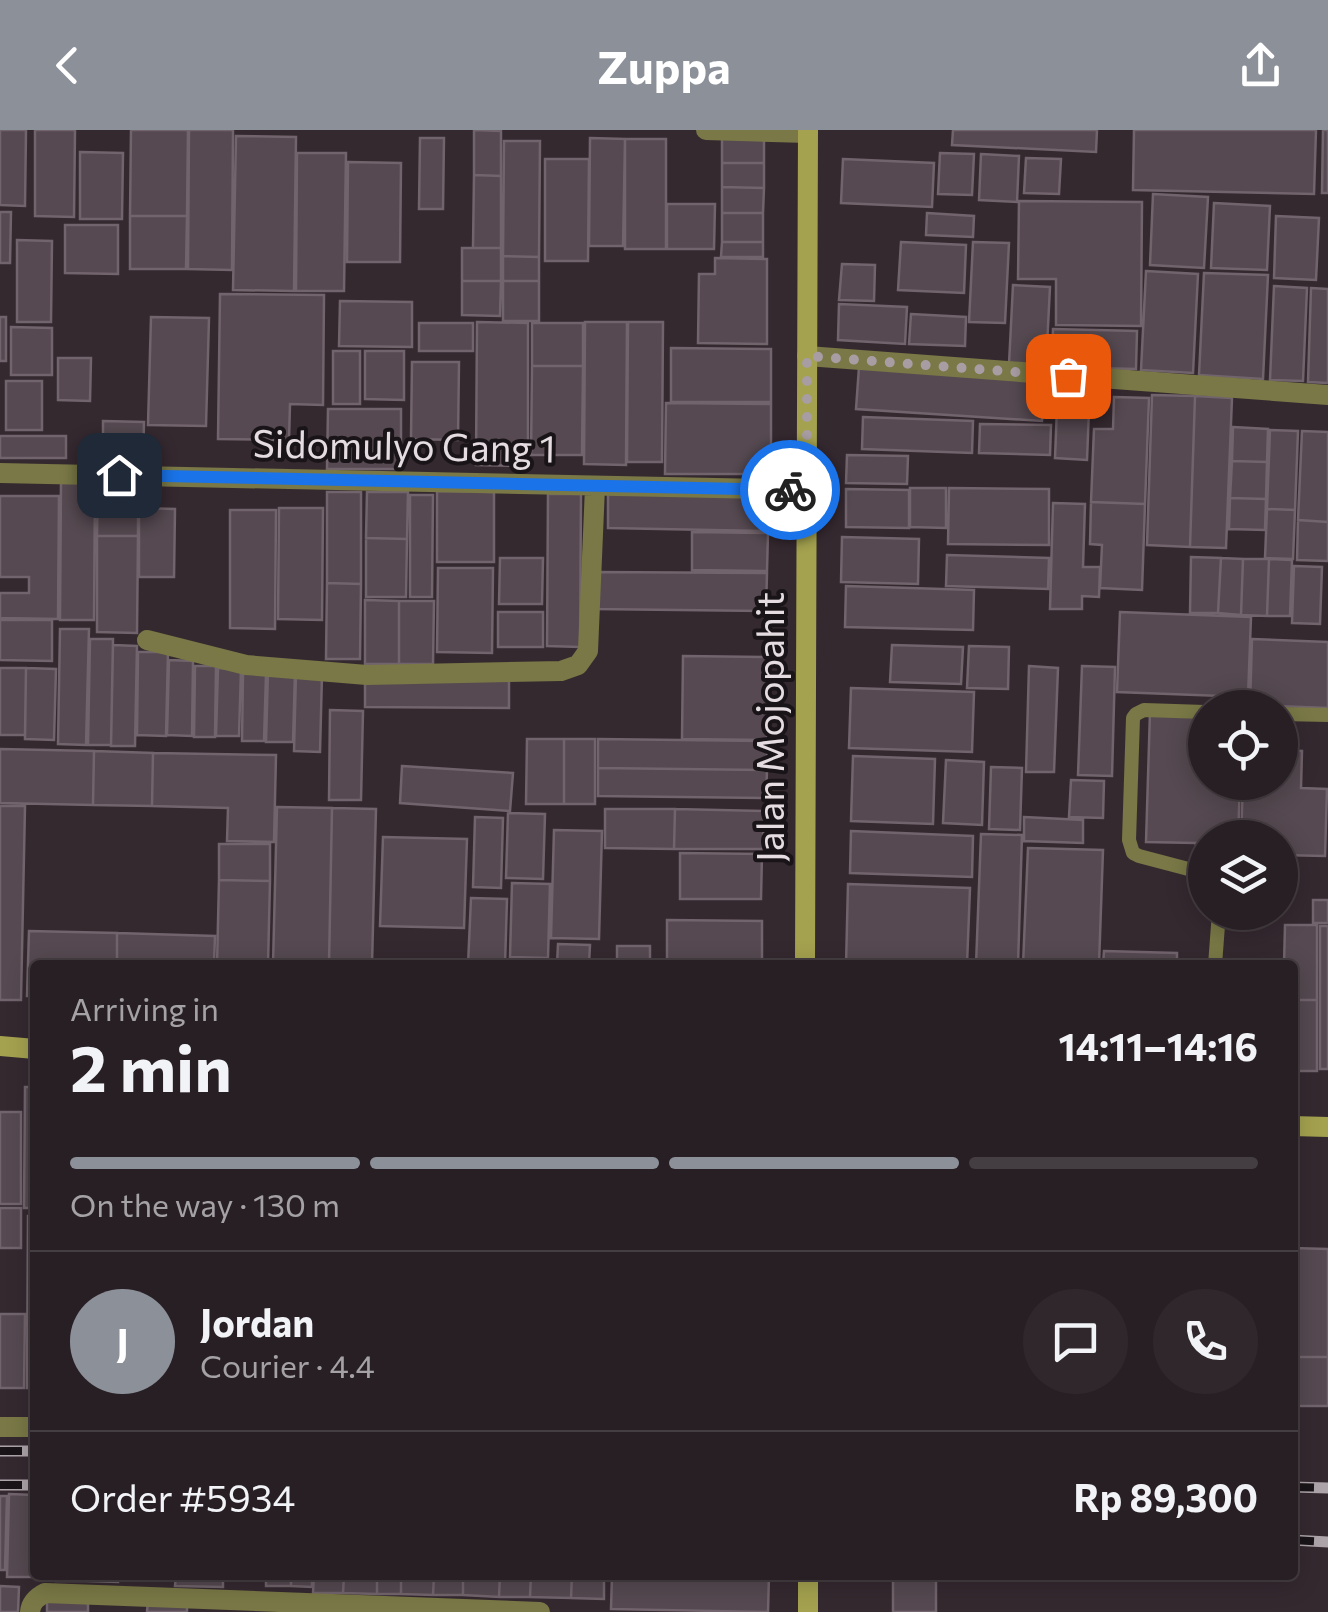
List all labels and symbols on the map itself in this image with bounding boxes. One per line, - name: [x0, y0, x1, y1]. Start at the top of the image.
- pin: [1026, 334, 1111, 419]
- street label: Sidomulyo Gang 1: [252, 418, 556, 471]
- pin: [77, 433, 162, 518]
- courier: [740, 440, 840, 540]
- street label: Jalan Mojopahit: [745, 592, 792, 862]

